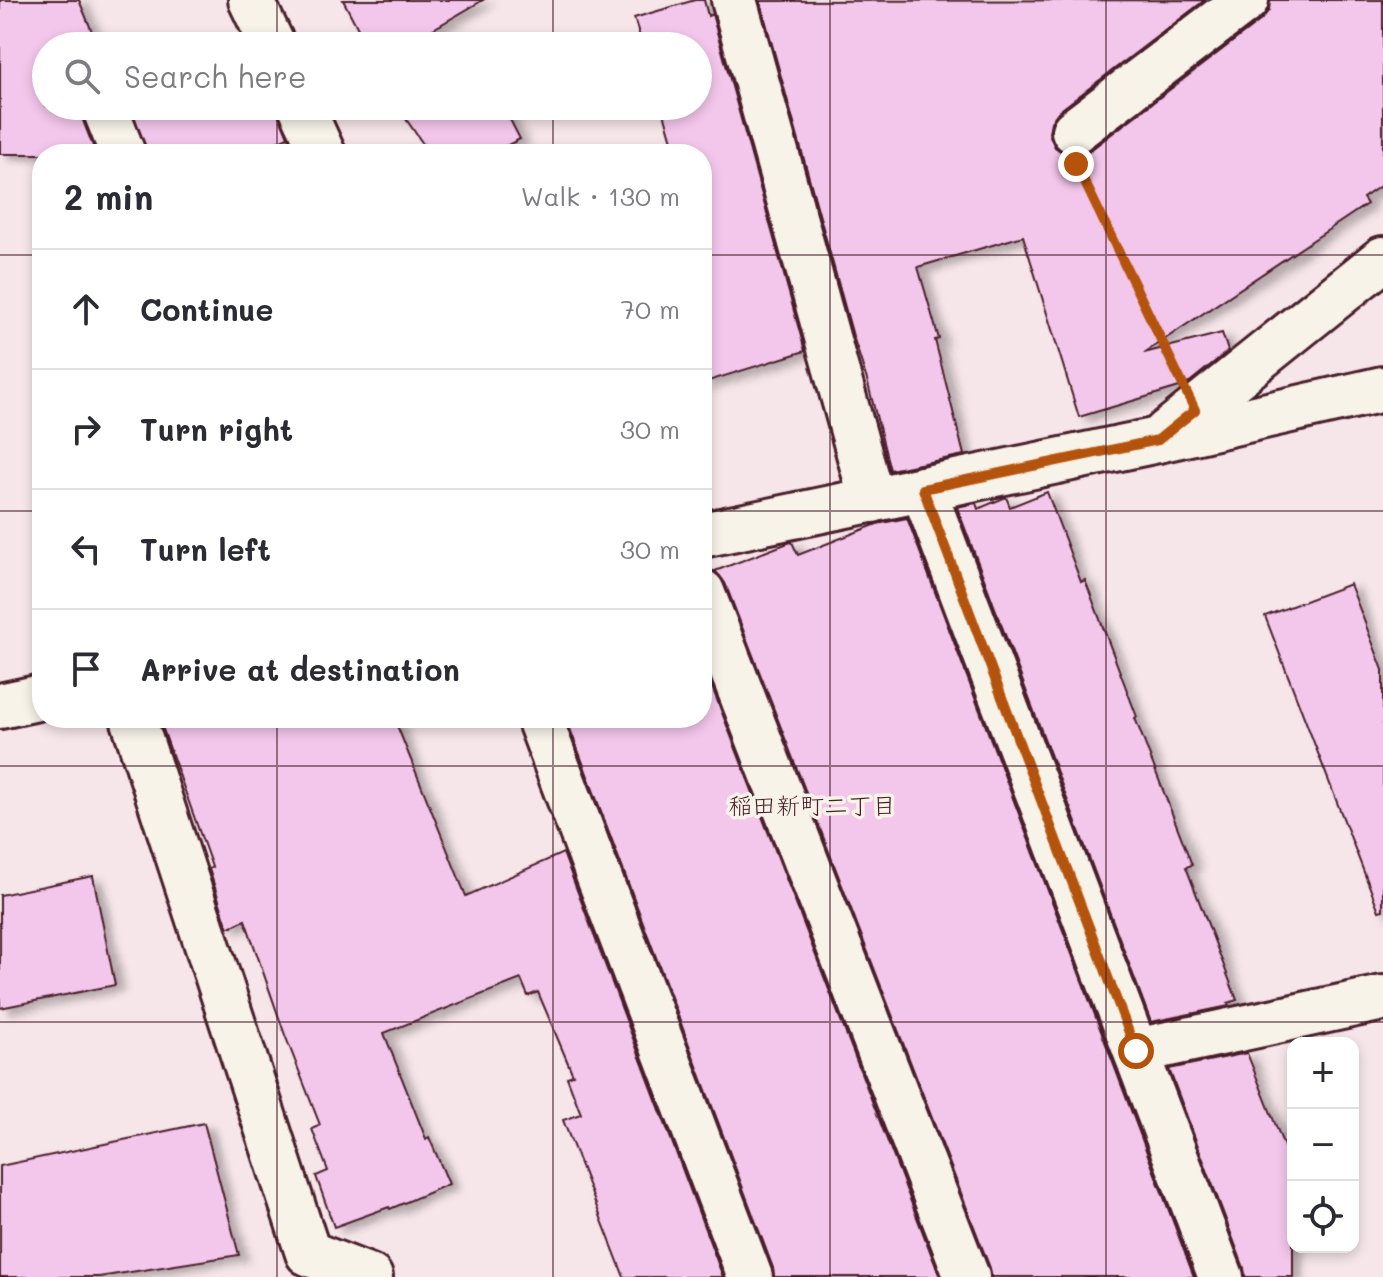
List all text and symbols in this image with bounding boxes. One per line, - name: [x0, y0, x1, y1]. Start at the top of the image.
- search box: [32, 32, 712, 120]
- icon: search: [60, 54, 104, 98]
- text: Search here: [124, 56, 307, 96]
- route end: [1058, 146, 1094, 182]
- text: 2 min: [64, 174, 153, 219]
- text: Walk · 130 m: [521, 179, 680, 213]
- icon: ahead: [64, 287, 108, 331]
- text: Continue: [140, 289, 273, 329]
- text: 70 m: [620, 292, 680, 326]
- icon: right: [64, 407, 108, 451]
- text: Turn right: [140, 409, 293, 449]
- text: 30 m: [620, 412, 680, 446]
- icon: left: [64, 527, 108, 571]
- text: Turn left: [140, 529, 271, 569]
- text: 30 m: [620, 532, 680, 566]
- icon: arrive: [64, 647, 108, 691]
- text: Arrive at destination: [140, 649, 460, 689]
- district label: 稲田新町二丁目: [728, 789, 896, 820]
- route start: [1118, 1033, 1154, 1069]
- map controls: [1287, 1037, 1359, 1253]
- button: +: [1287, 1037, 1359, 1109]
- button: −: [1287, 1109, 1359, 1181]
- button: locate: [1287, 1181, 1359, 1253]

